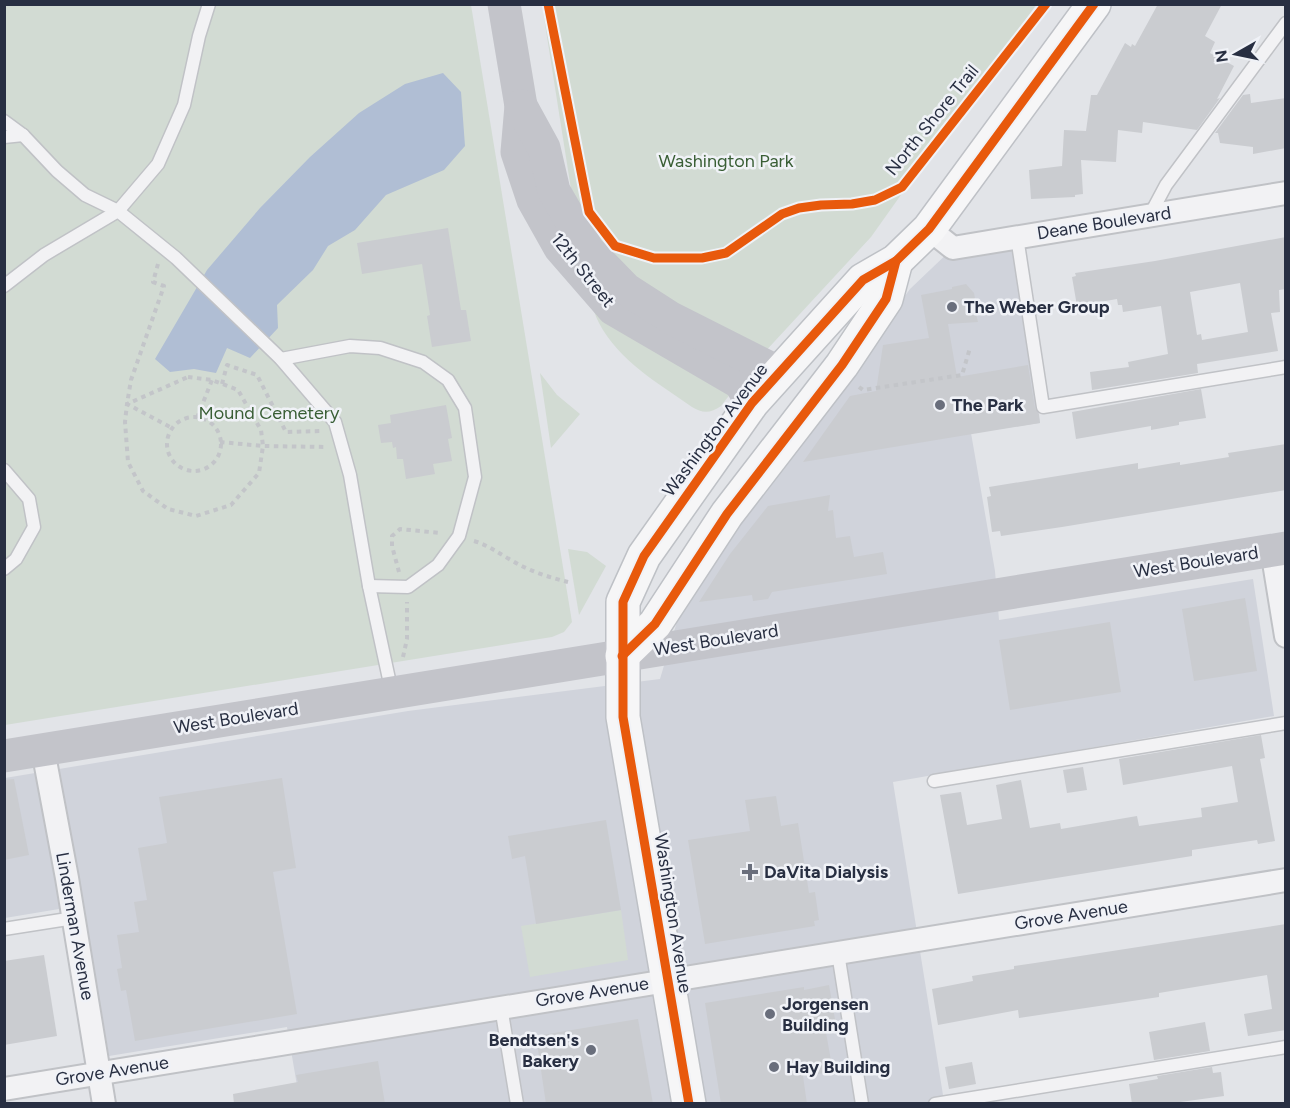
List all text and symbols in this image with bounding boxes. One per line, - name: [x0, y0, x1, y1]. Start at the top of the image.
- north arrow: [1206, 24, 1266, 84]
- text: N: [1211, 49, 1232, 64]
- street label: North Shore Trail: [881, 60, 983, 180]
- park label: Washington Park: [659, 150, 794, 172]
- street label: Deane Boulevard: [1035, 202, 1173, 244]
- street label: 12th Street: [546, 228, 620, 312]
- place label: The Weber Group: [964, 296, 1110, 318]
- marker: The Weber Group: [945, 300, 959, 314]
- street label: Washington Avenue: [658, 359, 772, 501]
- place label: The Park: [952, 394, 1024, 416]
- marker: The Park: [933, 398, 947, 412]
- park label: Mound Cemetery: [199, 402, 340, 424]
- street label: West Boulevard: [1132, 541, 1260, 583]
- street label: West Boulevard: [652, 619, 780, 661]
- street label: West Boulevard: [172, 697, 300, 739]
- street label: Washington Avenue: [650, 832, 697, 995]
- street label: Linderman Avenue: [51, 850, 99, 1002]
- place label: DaVita Dialysis: [764, 861, 889, 883]
- marker: DaVita Dialysis: [741, 863, 759, 881]
- street label: Grove Avenue: [1013, 895, 1129, 935]
- street label: Grove Avenue: [534, 972, 650, 1012]
- place label: Jorgensen Building: [782, 993, 869, 1036]
- marker: Jorgensen Building: [763, 1007, 777, 1021]
- place label: Bendtsen's Bakery: [488, 1029, 580, 1072]
- marker: Bendtsen's Bakery: [584, 1043, 598, 1057]
- street label: Grove Avenue: [54, 1051, 170, 1091]
- place label: Hay Building: [786, 1056, 890, 1078]
- marker: Hay Building: [767, 1060, 781, 1074]

